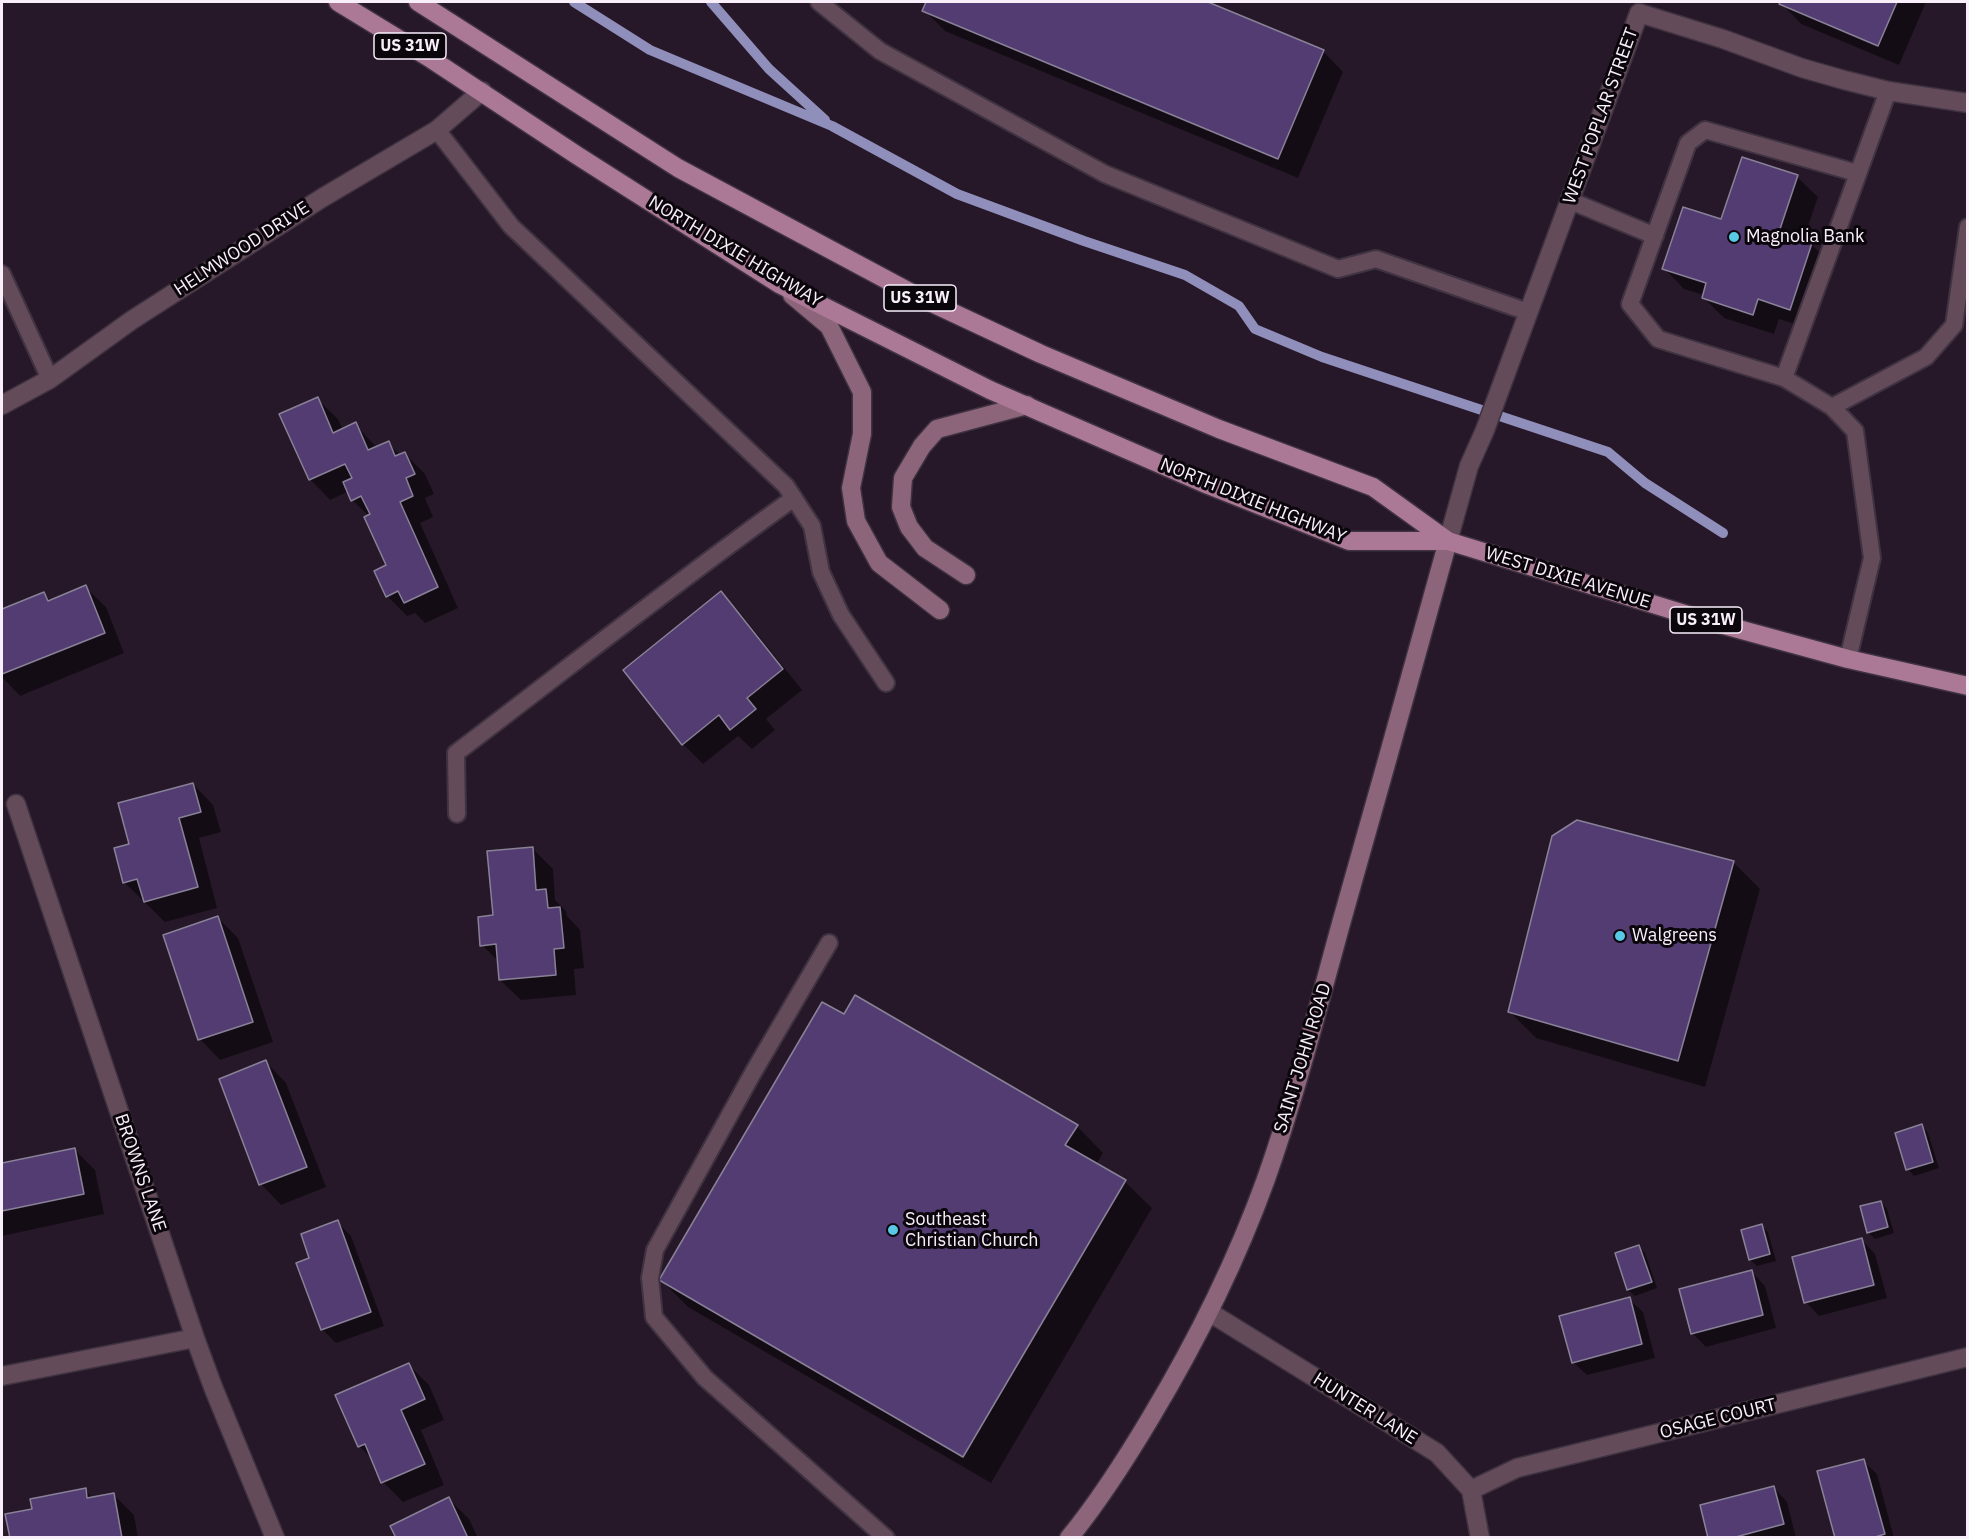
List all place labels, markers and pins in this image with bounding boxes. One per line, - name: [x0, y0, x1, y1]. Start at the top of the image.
- place label: Magnolia Bank: [1746, 226, 1864, 248]
- marker: Magnolia Bank: [1727, 230, 1741, 244]
- place label: Walgreens: [1632, 925, 1717, 947]
- marker: Walgreens: [1613, 929, 1627, 943]
- place label: Southeast Christian Church: [905, 1209, 1038, 1252]
- marker: Southeast Christian Church: [886, 1223, 900, 1237]

